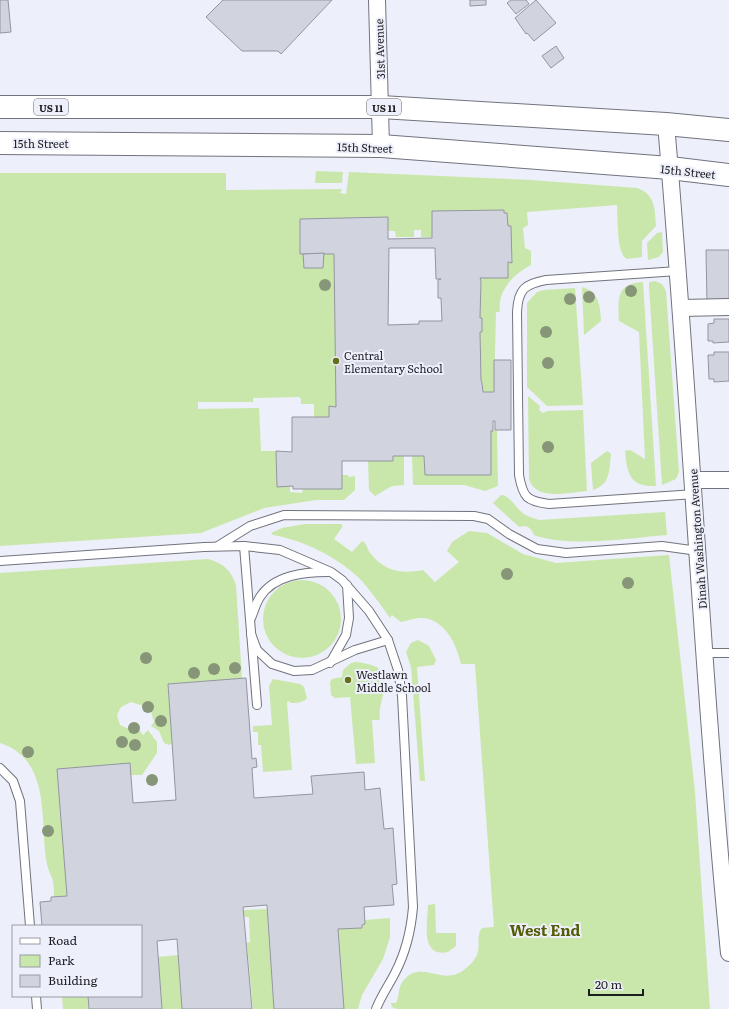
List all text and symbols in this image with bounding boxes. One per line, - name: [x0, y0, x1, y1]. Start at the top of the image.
- street label: 31st Avenue: [370, 18, 388, 80]
- road number: US 11: [34, 99, 68, 115]
- road number: US 11: [367, 99, 401, 115]
- street label: 15th Street: [13, 135, 69, 151]
- street label: 15th Street: [337, 138, 394, 156]
- street label: 15th Street: [660, 160, 717, 182]
- place label: Central Elementary School: [344, 347, 443, 376]
- marker: Central Elementary School: [331, 356, 341, 366]
- street label: Dinah Washington Avenue: [684, 468, 710, 610]
- place label: Westlawn Middle School: [356, 666, 431, 695]
- marker: Westlawn Middle School: [343, 675, 353, 685]
- district label: West End: [510, 918, 581, 941]
- legend: [12, 925, 142, 997]
- text: Road: [48, 931, 78, 949]
- text: Park: [48, 951, 75, 969]
- text: Building: [48, 971, 98, 989]
- scale bar: [589, 971, 643, 997]
- text: 20 m: [595, 975, 622, 993]

